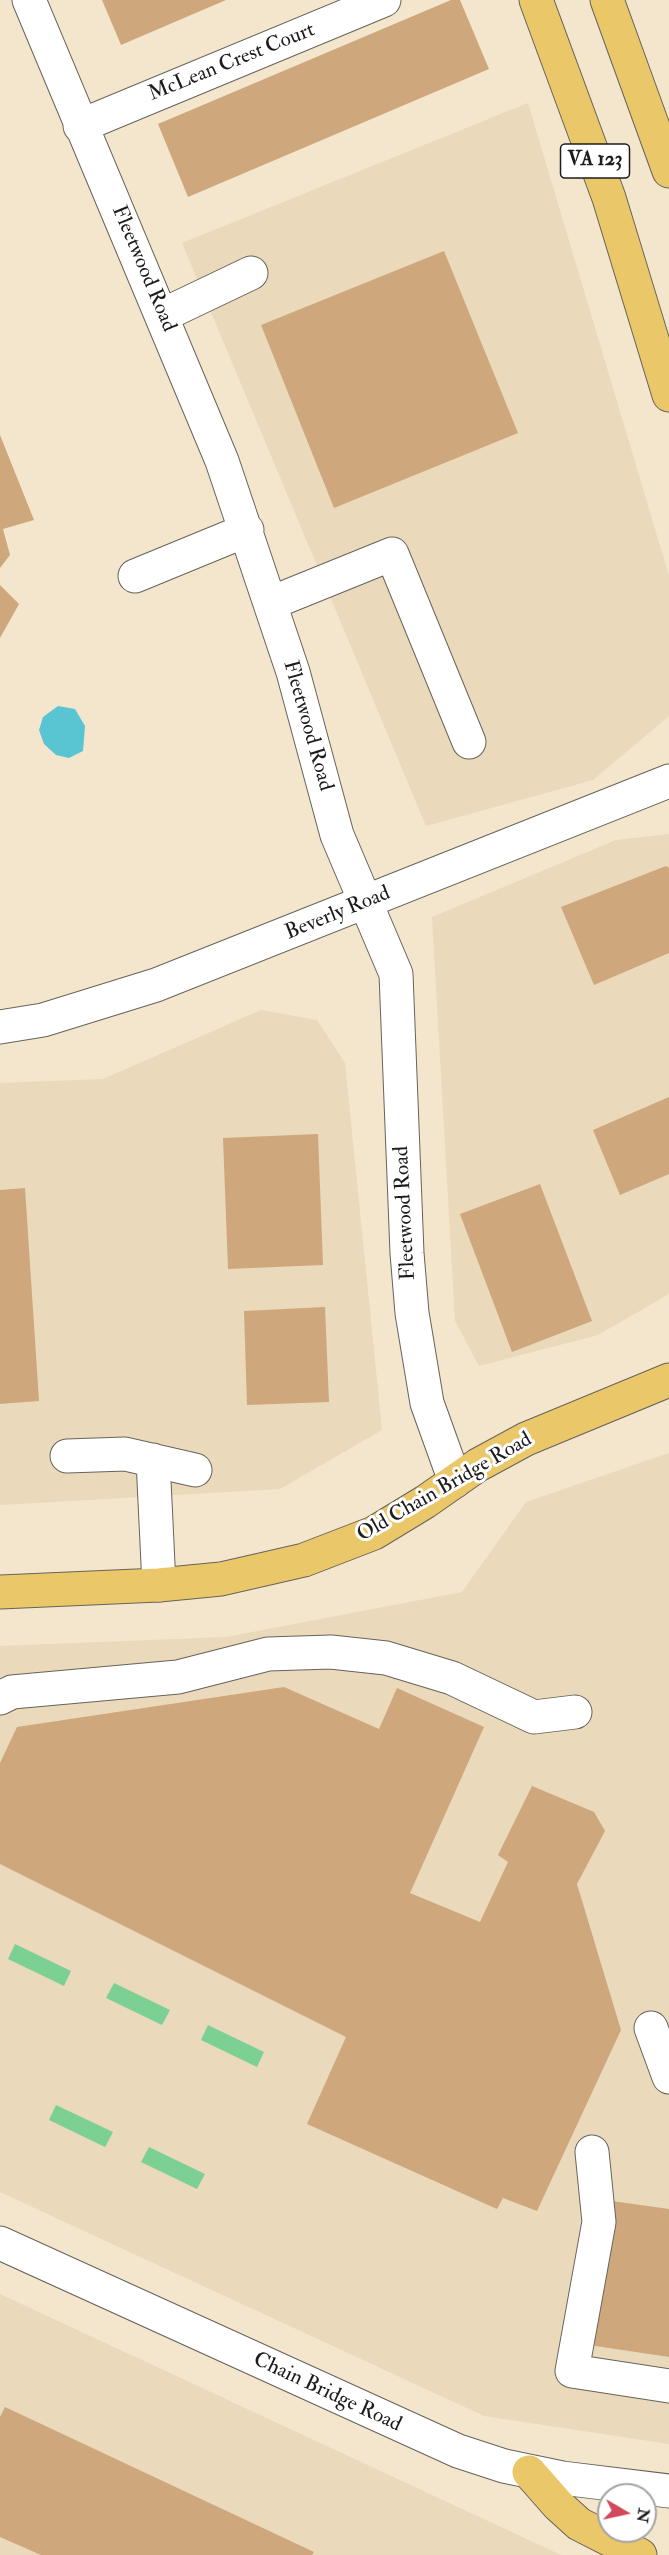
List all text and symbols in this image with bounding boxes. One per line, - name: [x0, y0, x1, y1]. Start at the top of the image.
- street label: McLean Crest Court: [145, 18, 319, 108]
- road number: VA 123: [560, 144, 630, 178]
- street label: Fleetwood Road: [105, 202, 181, 336]
- street label: Fleetwood Road: [276, 658, 338, 794]
- street label: Beverly Road: [282, 882, 394, 946]
- street label: Fleetwood Road: [390, 1145, 422, 1281]
- street label: Old Chain Bridge Road: [353, 1428, 537, 1548]
- street label: Chain Bridge Road: [249, 2348, 405, 2438]
- north arrow: [597, 2483, 657, 2543]
- text: N: [632, 2507, 654, 2524]

